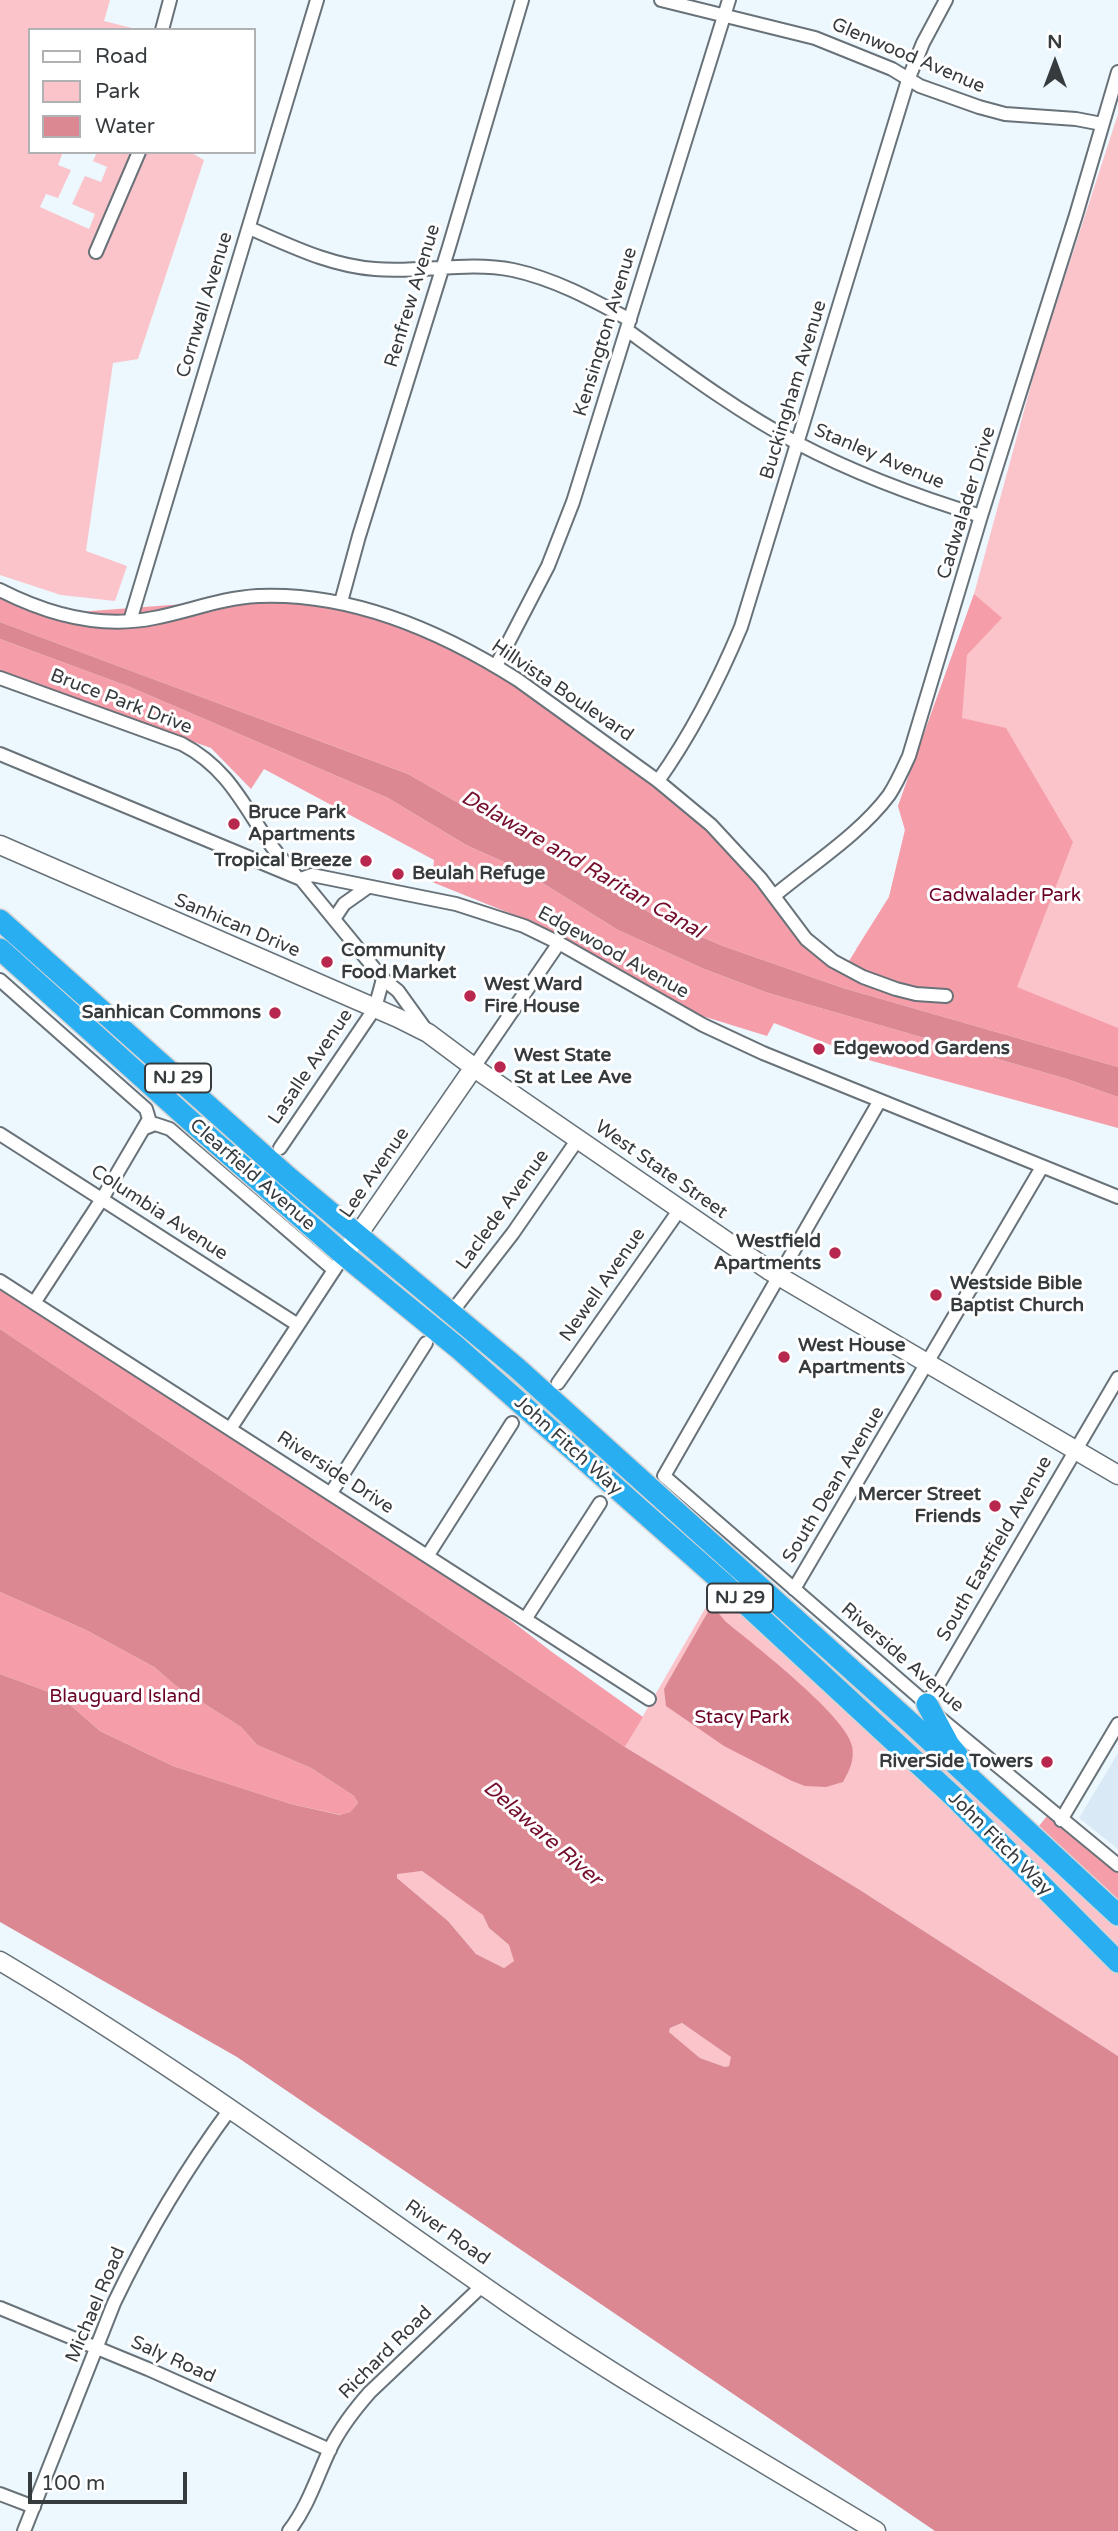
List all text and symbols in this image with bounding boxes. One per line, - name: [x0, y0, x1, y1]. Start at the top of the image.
- street label: Glenwood Avenue: [828, 13, 988, 99]
- legend: [28, 28, 256, 154]
- north arrow: [1020, 28, 1090, 98]
- text: N: [1047, 31, 1063, 53]
- text: Road: [95, 44, 148, 69]
- text: Park: [95, 79, 140, 104]
- text: Water: [95, 114, 155, 139]
- street label: Renfrew Avenue: [380, 222, 446, 370]
- street label: Cornwall Avenue: [172, 229, 238, 381]
- street label: Kensington Avenue: [569, 245, 643, 419]
- street label: Buckingham Avenue: [756, 298, 832, 482]
- street label: Stanley Avenue: [810, 419, 948, 495]
- street label: Cadwalader Drive: [933, 424, 1001, 582]
- street label: Hillvista Boulevard: [487, 635, 637, 747]
- street label: Bruce Park Drive: [47, 664, 195, 740]
- water label: Delaware and Raritan Canal: [457, 785, 707, 945]
- place label: Bruce Park Apartments: [248, 802, 355, 846]
- marker: Bruce Park Apartments: [226, 816, 242, 832]
- place label: Tropical Breeze: [214, 850, 352, 872]
- marker: Tropical Breeze: [358, 853, 374, 869]
- place label: Beulah Refuge: [412, 863, 545, 885]
- marker: Beulah Refuge: [390, 866, 406, 882]
- park label: Cadwalader Park: [929, 885, 1081, 907]
- street label: Sanhican Drive: [171, 889, 303, 963]
- street label: Edgewood Avenue: [533, 902, 693, 1004]
- place label: Community Food Market: [341, 940, 456, 984]
- marker: Community Food Market: [319, 954, 335, 970]
- place label: West Ward Fire House: [484, 974, 582, 1018]
- marker: West Ward Fire House: [462, 988, 478, 1004]
- place label: Sanhican Commons: [82, 1002, 261, 1024]
- street label: Lasalle Avenue: [264, 1005, 358, 1129]
- marker: Sanhican Commons: [267, 1005, 283, 1021]
- place label: Edgewood Gardens: [833, 1038, 1010, 1060]
- marker: Edgewood Gardens: [811, 1041, 827, 1057]
- place label: West State St at Lee Ave: [514, 1045, 632, 1089]
- marker: West State St at Lee Ave: [492, 1059, 508, 1075]
- road number: NJ 29: [145, 1064, 211, 1092]
- street label: Clearfield Avenue: [184, 1114, 320, 1236]
- street label: West State Street: [590, 1116, 732, 1224]
- street label: Lee Avenue: [335, 1123, 415, 1223]
- street label: Laclede Avenue: [452, 1145, 554, 1275]
- street label: Columbia Avenue: [86, 1160, 232, 1266]
- street label: Newell Avenue: [555, 1224, 651, 1346]
- place label: Westfield Apartments: [714, 1231, 821, 1275]
- marker: Westfield Apartments: [827, 1245, 843, 1261]
- place label: Westside Bible Baptist Church: [950, 1273, 1084, 1317]
- marker: Westside Bible Baptist Church: [928, 1287, 944, 1303]
- place label: West House Apartments: [798, 1335, 905, 1379]
- marker: West House Apartments: [776, 1349, 792, 1365]
- street label: John Fitch Way: [509, 1392, 627, 1500]
- street label: South Dean Avenue: [778, 1403, 890, 1567]
- street label: Riverside Drive: [272, 1427, 398, 1519]
- street label: South Eastfield Avenue: [933, 1452, 1057, 1646]
- place label: Mercer Street Friends: [858, 1484, 981, 1528]
- marker: Mercer Street Friends: [987, 1498, 1003, 1514]
- road number: NJ 29: [707, 1583, 773, 1612]
- street label: Riverside Avenue: [836, 1598, 968, 1718]
- park label: Blauguard Island: [49, 1686, 201, 1708]
- park label: Stacy Park: [694, 1707, 790, 1729]
- place label: RiverSide Towers: [879, 1751, 1033, 1773]
- marker: RiverSide Towers: [1039, 1754, 1055, 1770]
- water label: Delaware River: [478, 1776, 606, 1892]
- street label: John Fitch Way: [943, 1787, 1057, 1901]
- street label: River Road: [400, 2195, 494, 2271]
- street label: Michael Road: [61, 2244, 131, 2366]
- street label: Richard Road: [335, 2302, 437, 2404]
- street label: Saly Road: [127, 2331, 219, 2389]
- scale bar: [32, 2458, 191, 2502]
- text: 100 m: [41, 2471, 105, 2496]

